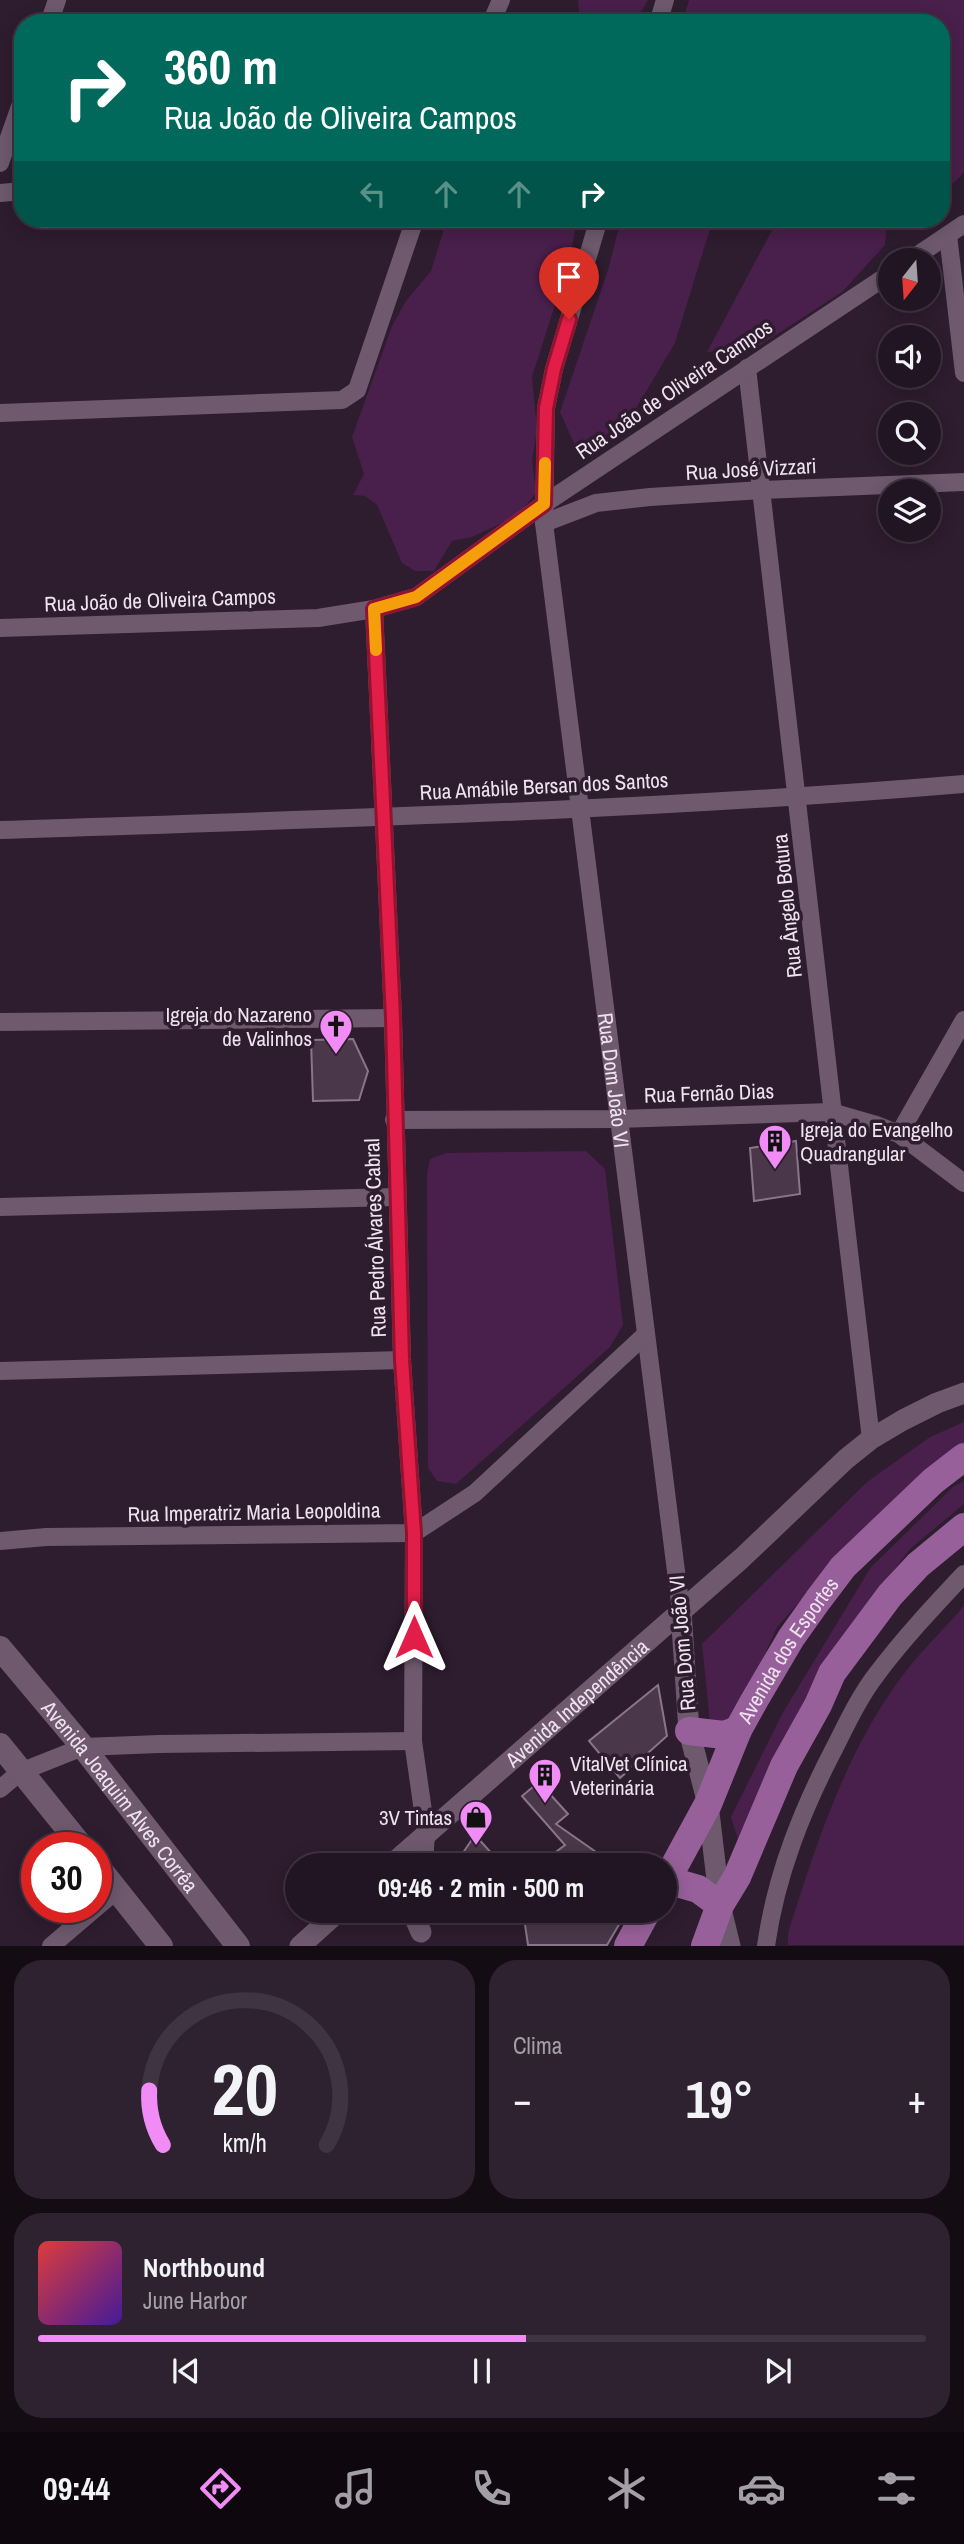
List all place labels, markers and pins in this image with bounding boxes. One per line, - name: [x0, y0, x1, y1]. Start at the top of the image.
- pin: [539, 247, 599, 319]
- place label: Igreja do Nazareno de Valinhos: [166, 1000, 312, 1053]
- church icon: Igreja do Nazareno de Valinhos: [317, 1007, 355, 1056]
- place label: Igreja do Evangelho Quadrangular: [800, 1115, 953, 1168]
- building icon: Igreja do Evangelho Quadrangular: [756, 1122, 794, 1171]
- place label: VitalVet Clínica Veterinária: [570, 1749, 688, 1802]
- building icon: VitalVet Clínica Veterinária: [526, 1756, 564, 1805]
- shop icon: 3V Tintas: [457, 1798, 495, 1847]
- place label: 3V Tintas: [379, 1803, 452, 1832]

